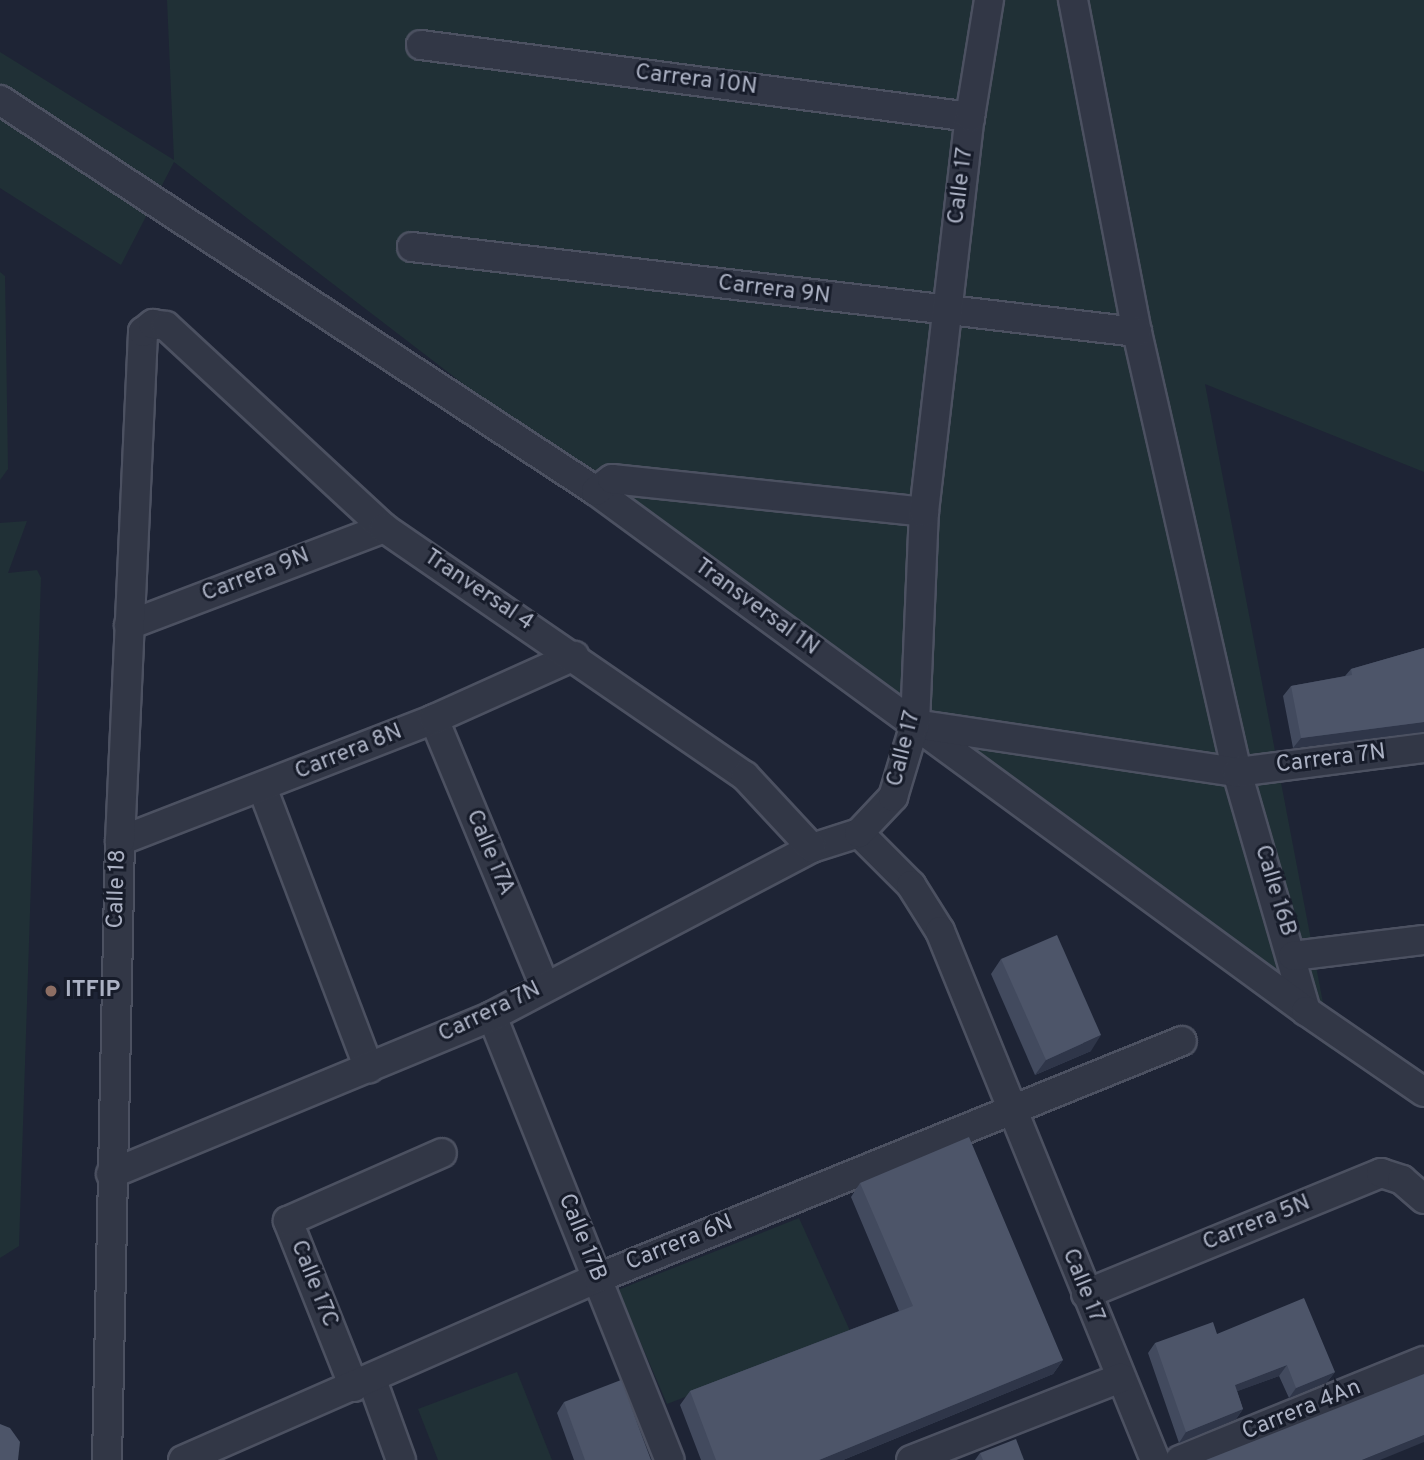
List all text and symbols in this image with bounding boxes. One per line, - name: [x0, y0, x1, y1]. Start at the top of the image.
- street label: Carrera 10N: [633, 60, 759, 102]
- street label: Calle 17: [944, 146, 980, 226]
- street label: Carrera 9N: [716, 270, 832, 312]
- street label: Carrera 9N: [198, 543, 314, 609]
- street label: Tranversal 4: [418, 544, 538, 638]
- street label: Transversal 1N: [688, 554, 824, 662]
- street label: Calle 17: [882, 708, 928, 790]
- street label: Carrera 8N: [291, 719, 407, 787]
- street label: Carrera 7N: [1274, 740, 1388, 780]
- street label: Calle 17A: [459, 806, 519, 900]
- street label: Calle 16B: [1247, 842, 1301, 940]
- street label: Calle 18: [103, 849, 133, 929]
- street label: Carrera 7N: [434, 976, 546, 1050]
- place label: ITFIP: [65, 977, 120, 1005]
- marker: ITFIP: [43, 983, 59, 999]
- street label: Calle 17B: [551, 1190, 611, 1286]
- street label: Carrera 5N: [1199, 1190, 1315, 1258]
- street label: Carrera 6N: [622, 1210, 738, 1278]
- street label: Calle 17C: [283, 1237, 343, 1331]
- street label: Calle 17: [1055, 1245, 1109, 1327]
- street label: Carrera 4An: [1239, 1375, 1365, 1447]

